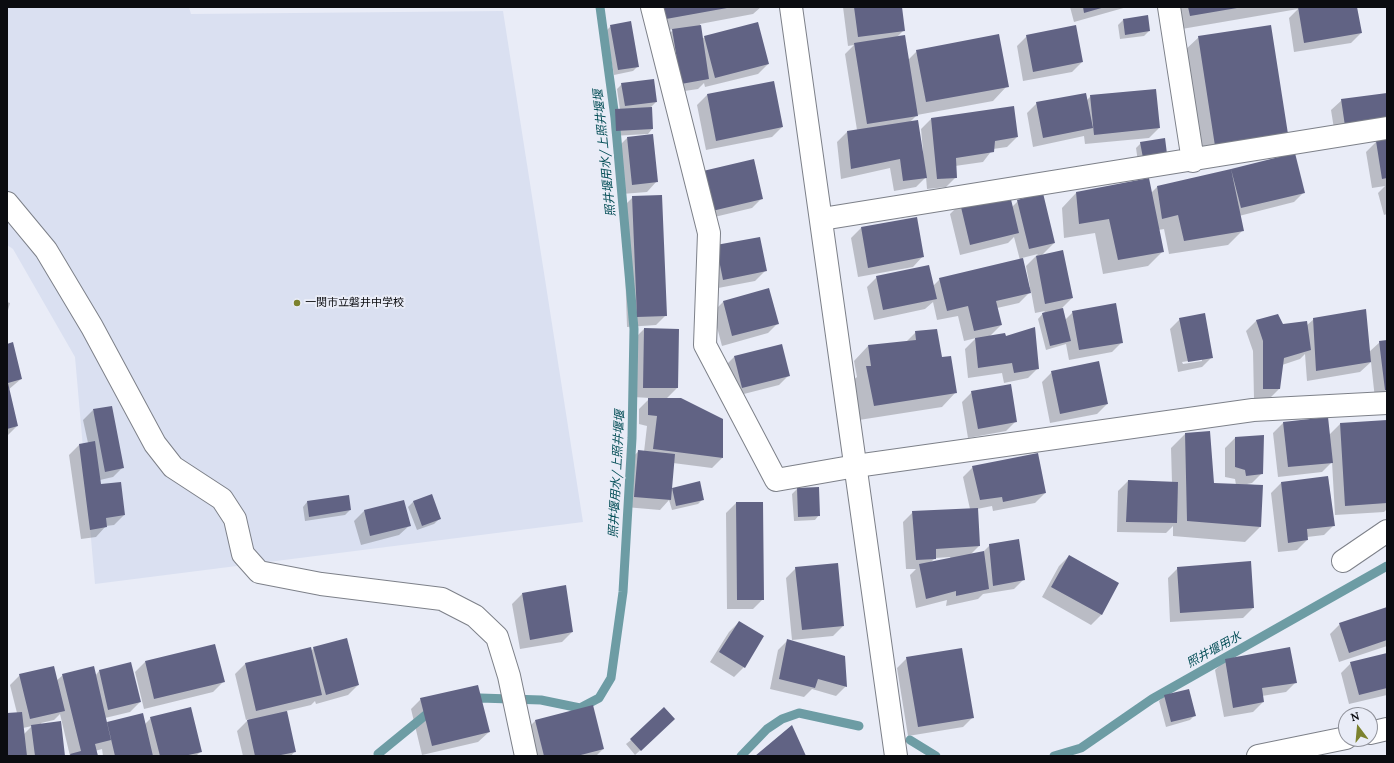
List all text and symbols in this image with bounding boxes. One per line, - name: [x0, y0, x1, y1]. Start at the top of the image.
- water label: 照井堰用水/上照井堰堰: [591, 89, 619, 217]
- place label: 一関市立磐井中学校: [305, 296, 404, 310]
- marker: 一関市立磐井中学校: [292, 298, 302, 308]
- water label: 照井堰用水/上照井堰堰: [606, 410, 628, 538]
- water label: 照井堰用水: [1184, 629, 1244, 671]
- north arrow: [1338, 707, 1378, 747]
- text: N: [1349, 709, 1361, 724]

